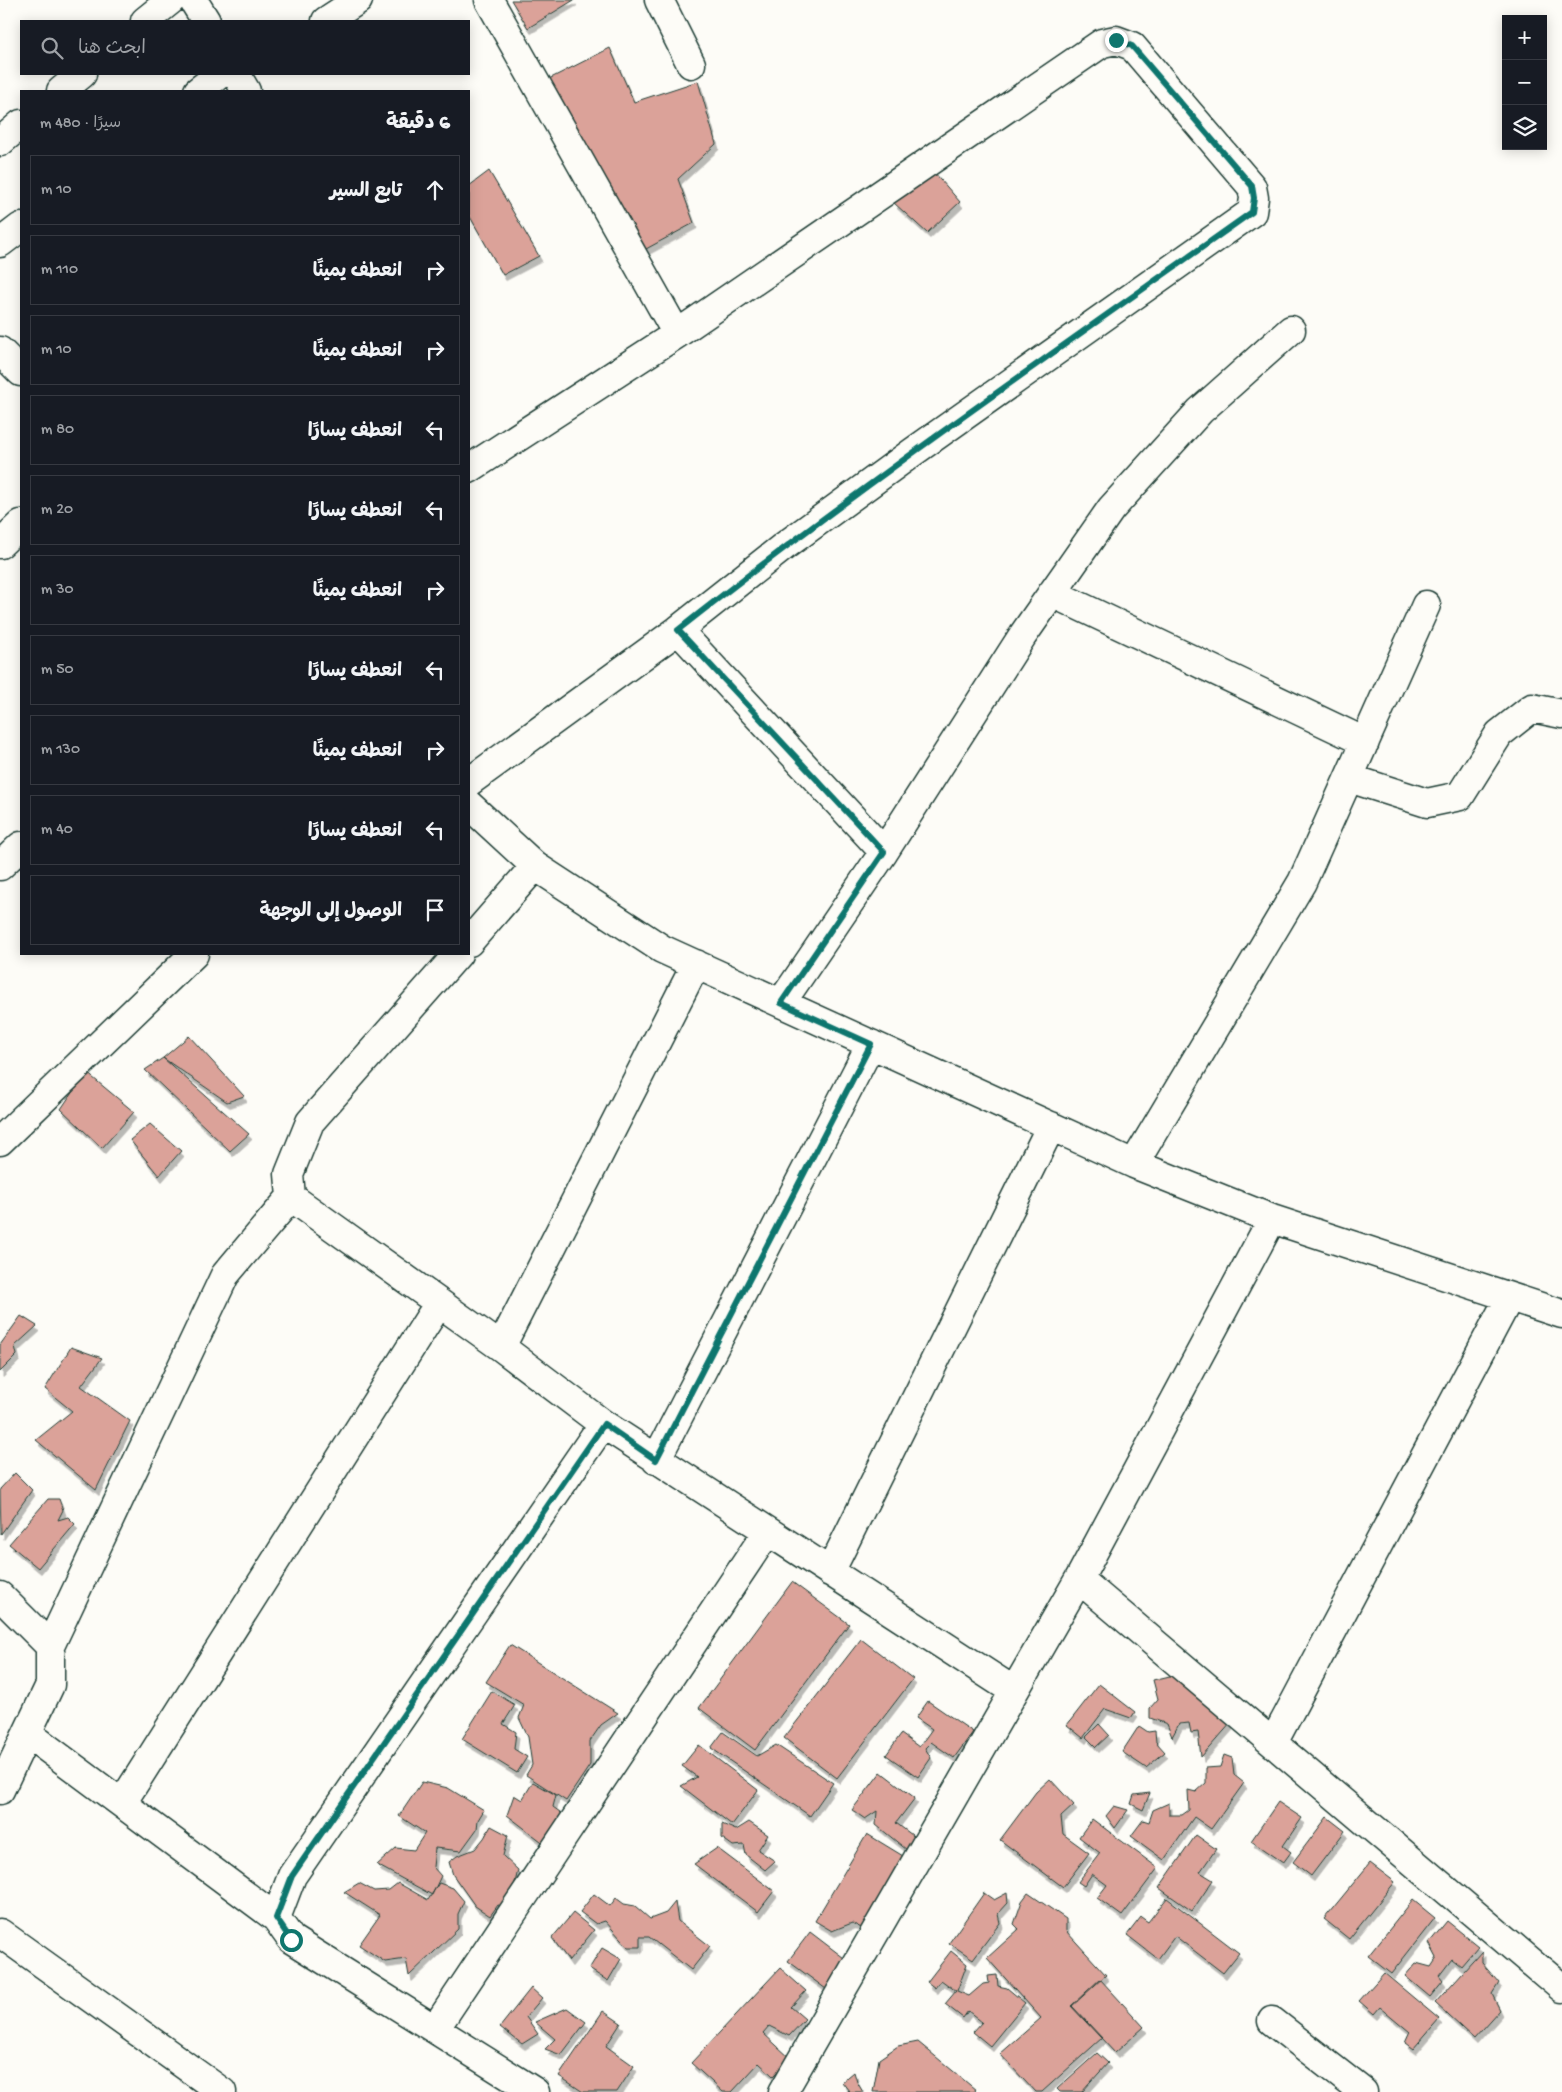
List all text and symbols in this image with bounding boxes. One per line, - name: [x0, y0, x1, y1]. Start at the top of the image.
- map controls: [1502, 15, 1547, 150]
- button: +: [1502, 15, 1547, 60]
- search box: [20, 20, 470, 75]
- route end: [1105, 29, 1128, 52]
- icon: search: [38, 34, 66, 62]
- text: ابحث هنا: [78, 38, 146, 61]
- button: −: [1502, 60, 1547, 105]
- button: layers: [1502, 105, 1547, 150]
- text: 6 دقيقة: [386, 112, 450, 137]
- text: سيرًا · 480 m: [40, 115, 121, 134]
- icon: ahead: [421, 176, 449, 204]
- text: 10 m: [41, 181, 72, 200]
- text: تابع السير: [330, 181, 402, 204]
- icon: right: [421, 256, 449, 284]
- text: 110 m: [41, 261, 78, 280]
- text: انعطف يمينًا: [313, 261, 402, 284]
- icon: right: [421, 336, 449, 364]
- text: 10 m: [41, 341, 72, 360]
- text: انعطف يمينًا: [313, 341, 402, 364]
- icon: left: [421, 416, 449, 444]
- text: 80 m: [41, 421, 74, 440]
- text: انعطف يسارًا: [308, 421, 402, 444]
- icon: left: [421, 496, 449, 524]
- text: 20 m: [41, 501, 73, 520]
- text: انعطف يسارًا: [308, 501, 402, 524]
- icon: right: [421, 576, 449, 604]
- text: 30 m: [41, 581, 74, 600]
- text: انعطف يمينًا: [313, 581, 402, 604]
- icon: left: [421, 656, 449, 684]
- text: 50 m: [41, 661, 74, 680]
- text: انعطف يسارًا: [308, 661, 402, 684]
- icon: right: [421, 736, 449, 764]
- text: 130 m: [41, 741, 80, 760]
- text: انعطف يمينًا: [313, 741, 402, 764]
- icon: left: [421, 816, 449, 844]
- text: 40 m: [41, 821, 73, 840]
- text: انعطف يسارًا: [308, 821, 402, 844]
- icon: arrive: [421, 896, 449, 924]
- text: الوصول إلى الوجهة: [259, 901, 402, 924]
- route start: [280, 1929, 303, 1952]

